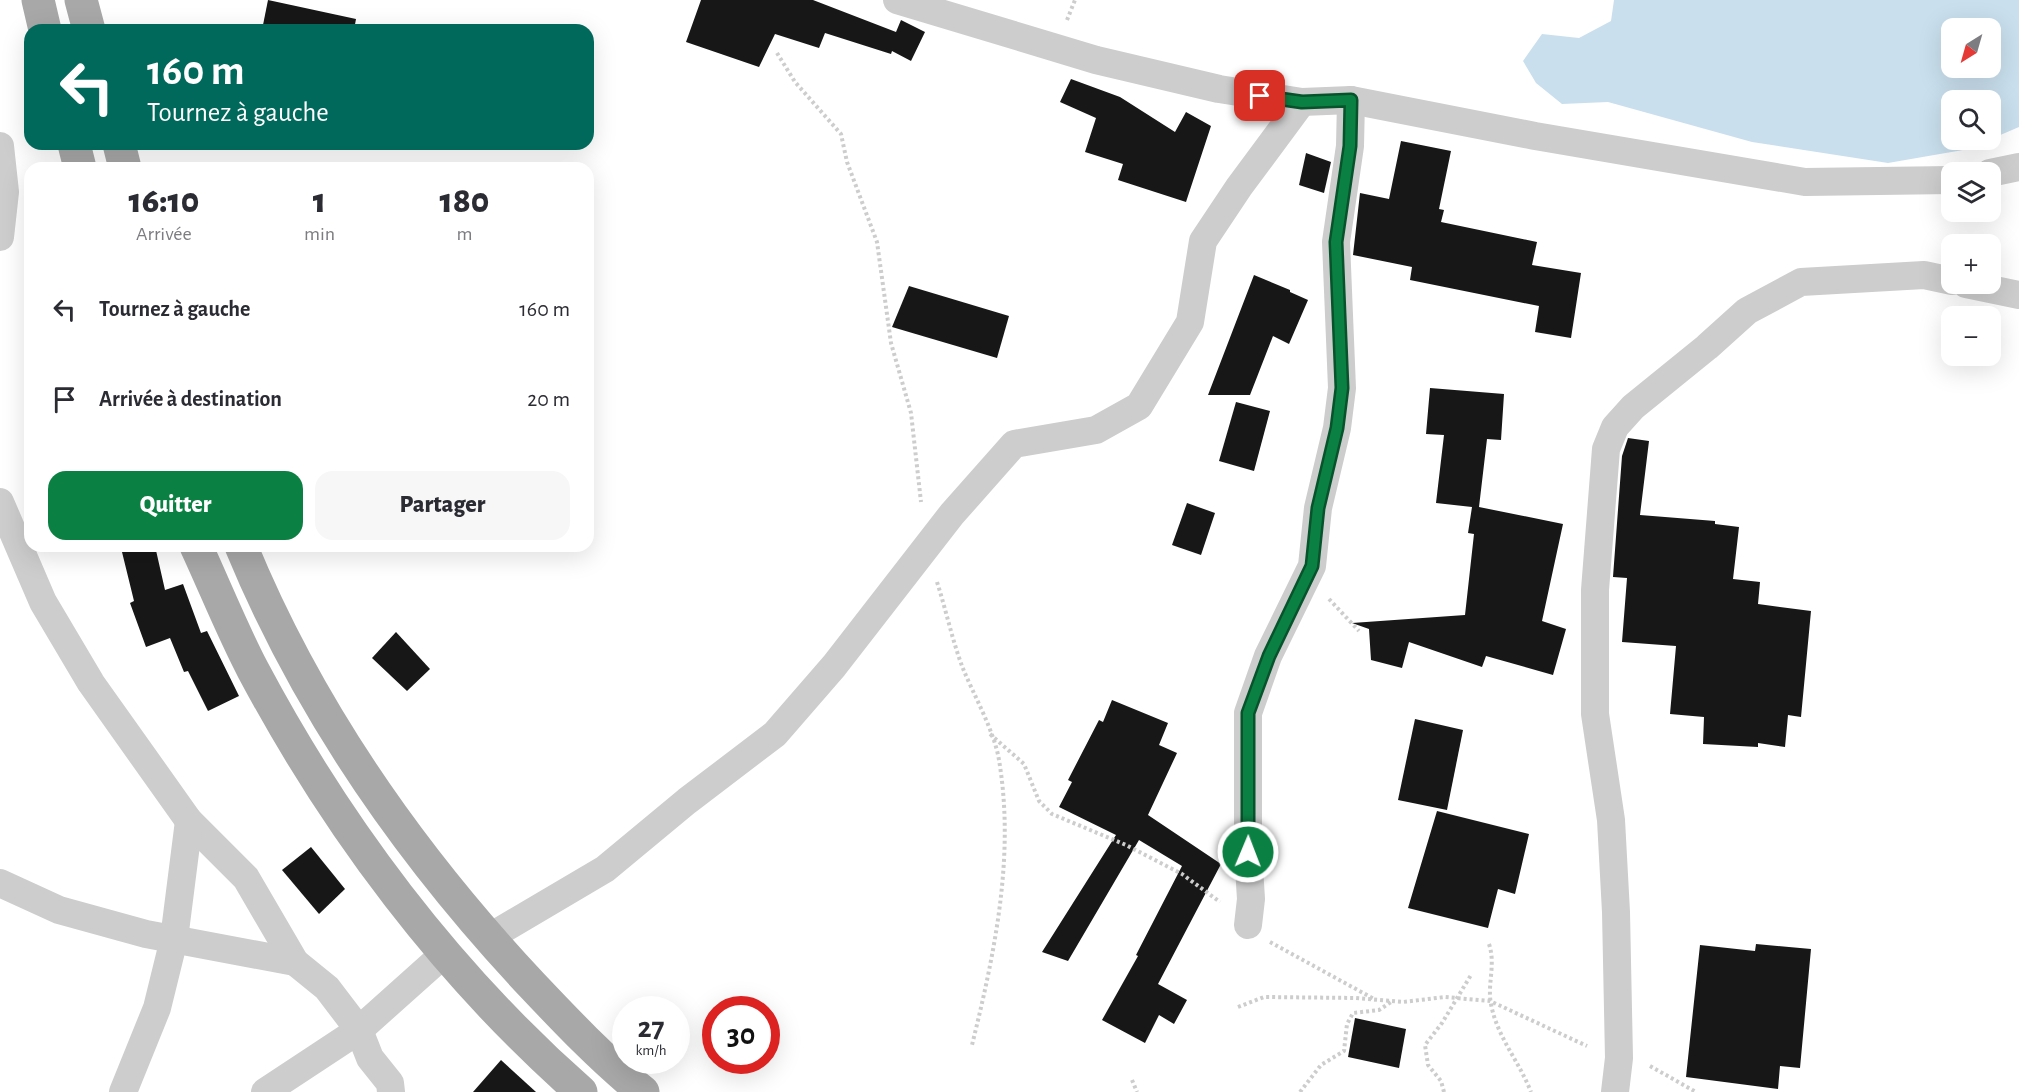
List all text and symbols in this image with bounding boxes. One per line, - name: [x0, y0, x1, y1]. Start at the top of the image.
- north arrow: [1941, 18, 2001, 78]
- map controls: [1941, 18, 2001, 366]
- icon: left: [48, 48, 126, 126]
- text: 160 m: [147, 50, 245, 92]
- pin: [1234, 70, 1285, 121]
- icon: arrive: [1243, 79, 1276, 112]
- button: search: [1941, 90, 2001, 150]
- text: Tournez à gauche: [147, 99, 329, 126]
- button: layers: [1941, 162, 2001, 222]
- text: 16:10: [128, 183, 199, 219]
- text: 1: [313, 183, 326, 219]
- text: 180: [440, 183, 490, 219]
- text: Arrivée: [136, 224, 192, 244]
- text: min: [304, 224, 335, 244]
- text: m: [457, 224, 473, 244]
- button: +: [1941, 234, 2001, 294]
- icon: left: [48, 293, 81, 326]
- text: Tournez à gauche: [99, 298, 250, 320]
- text: 160 m: [519, 298, 570, 320]
- button: −: [1941, 306, 2001, 366]
- icon: arrive: [48, 383, 81, 416]
- text: Arrivée à destination: [99, 388, 282, 410]
- text: 20 m: [527, 388, 570, 410]
- button: Quitter: [48, 471, 303, 540]
- button: Partager: [315, 471, 570, 540]
- position arrow: [1216, 820, 1280, 884]
- speed limit sign: 30: [702, 996, 780, 1074]
- text: 27: [637, 1013, 665, 1043]
- text: km/h: [636, 1043, 666, 1058]

